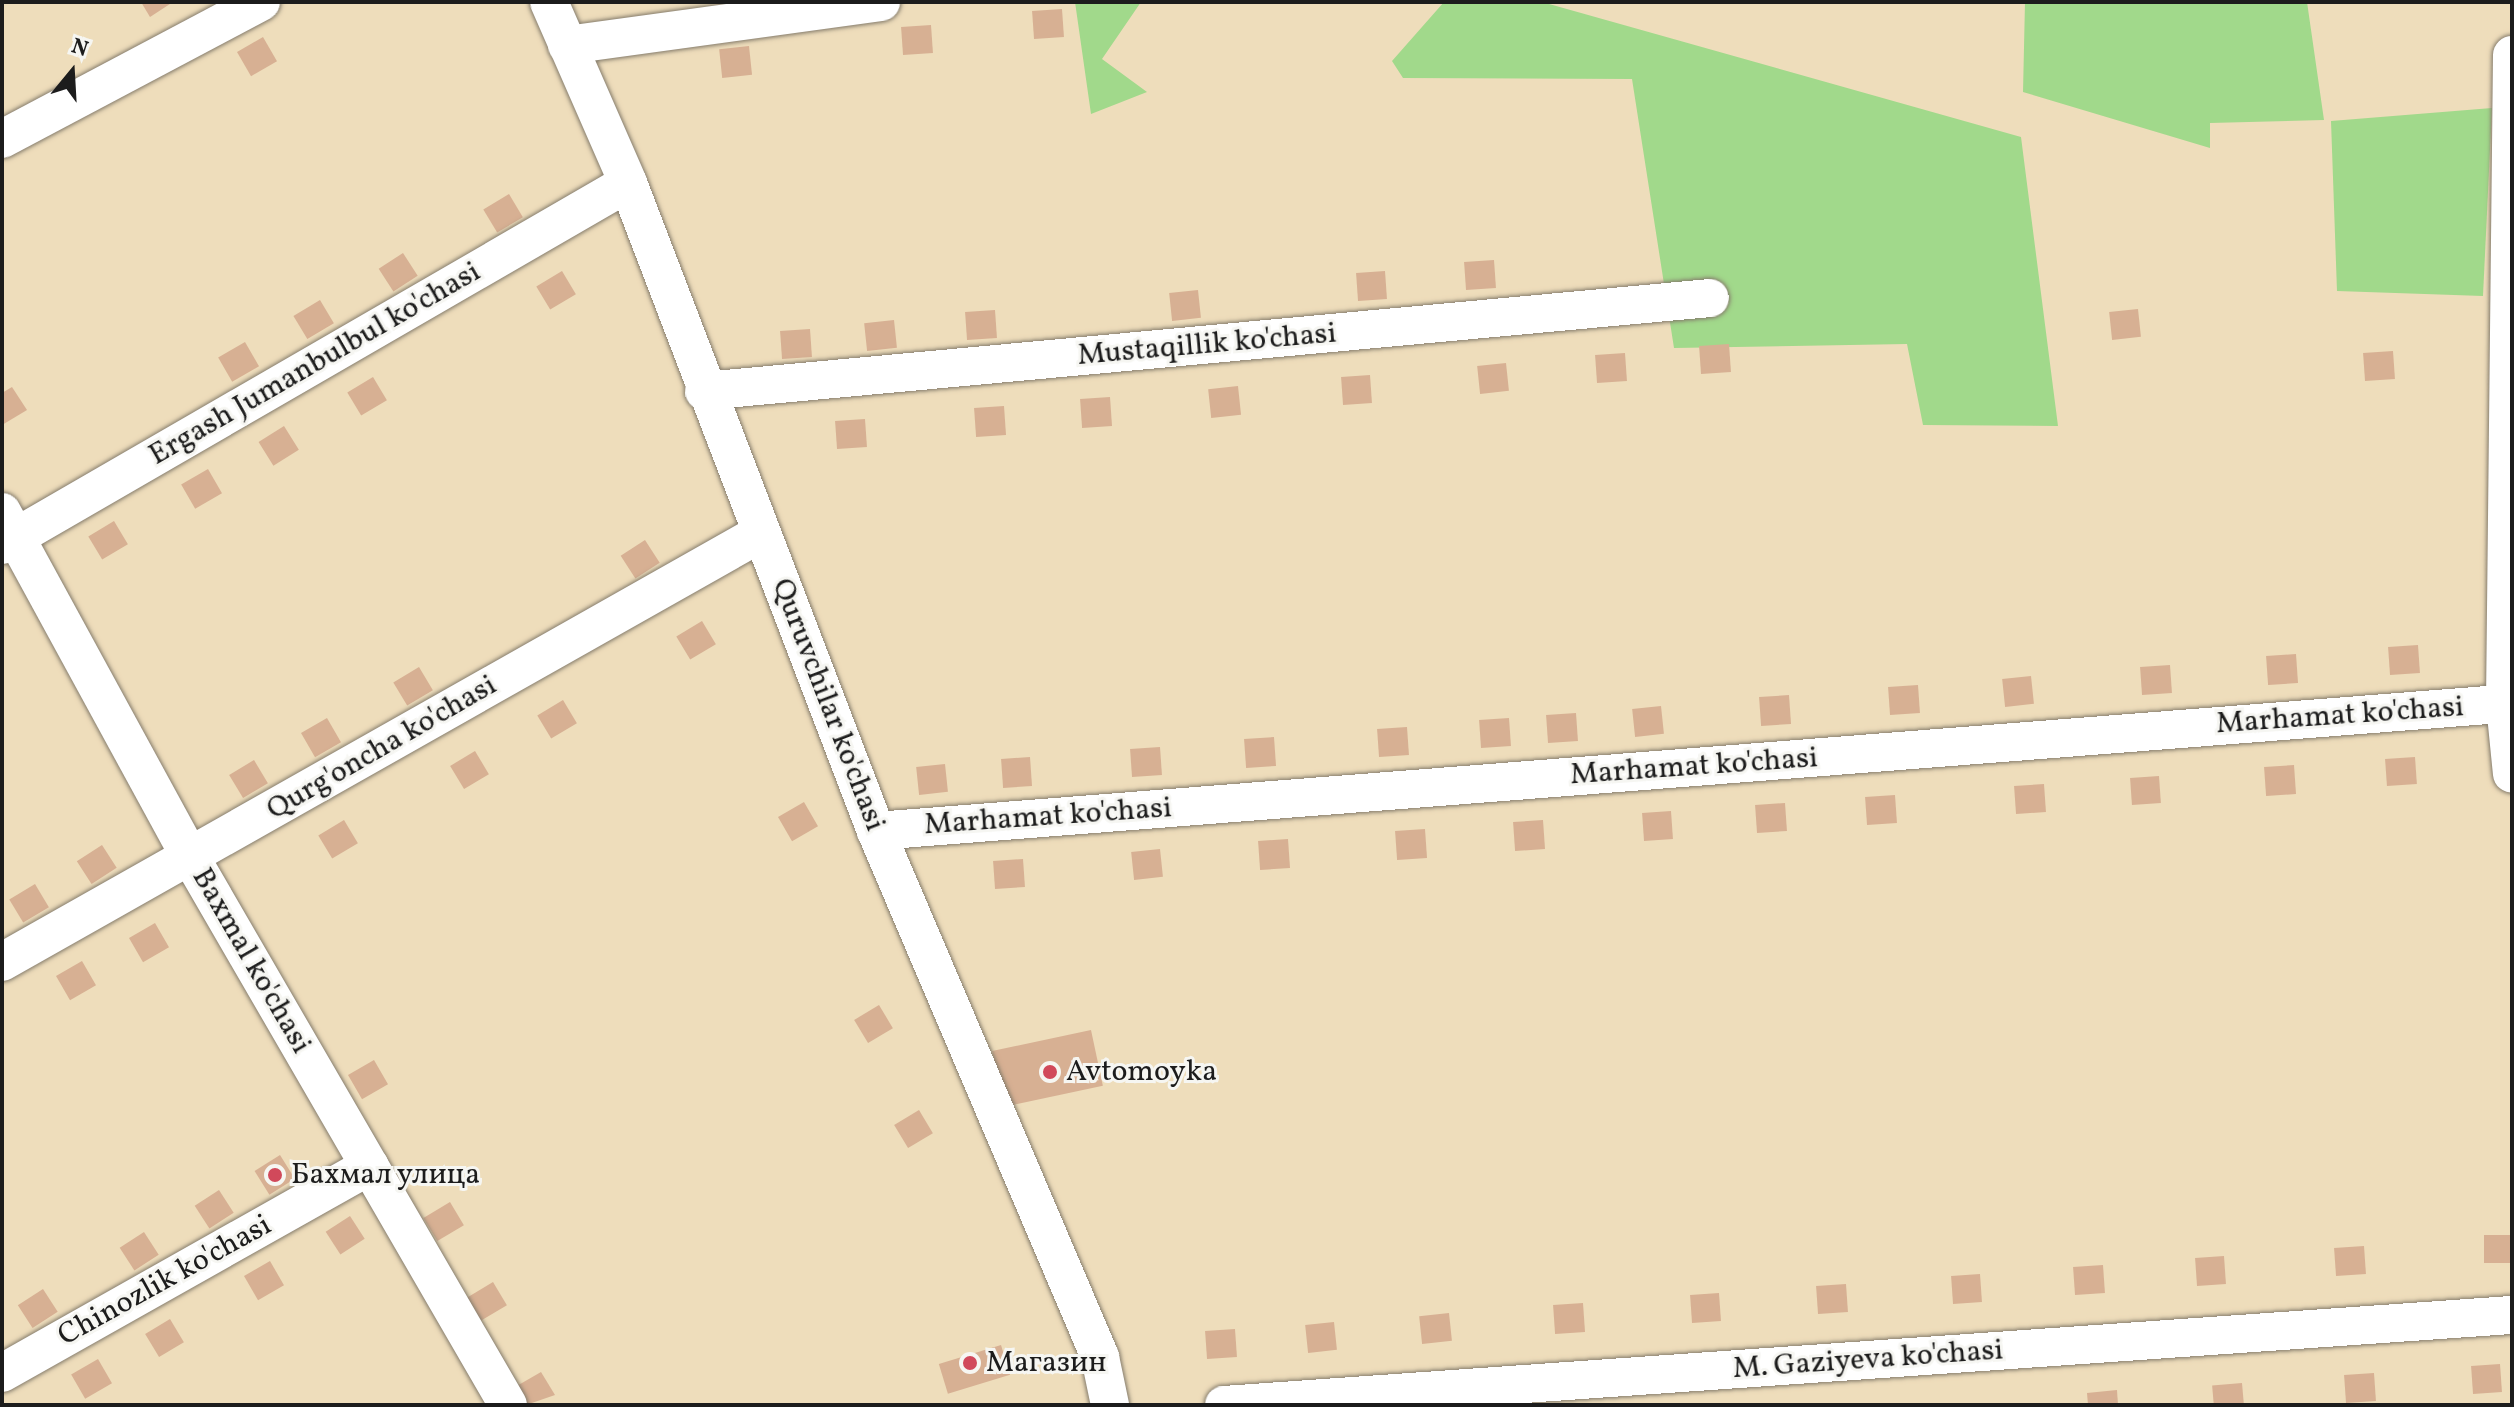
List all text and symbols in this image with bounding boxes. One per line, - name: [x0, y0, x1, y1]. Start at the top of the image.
- text: N: [67, 31, 92, 66]
- north arrow: [32, 32, 112, 112]
- street label: Ergash Jumanbulbul ko'chasi: [143, 254, 487, 474]
- street label: Mustaqillik ko'chasi: [1076, 316, 1338, 374]
- street label: Quruvchilar ko'chasi: [763, 574, 893, 836]
- street label: Qurg'oncha ko'chasi: [261, 668, 503, 828]
- street label: Marhamat ko'chasi: [2215, 689, 2465, 743]
- street label: Marhamat ko'chasi: [1569, 740, 1819, 794]
- street label: Marhamat ko'chasi: [923, 790, 1173, 844]
- street label: Baхmal ko'chasi: [183, 862, 319, 1060]
- place label: Avtomoyka: [1066, 1054, 1217, 1090]
- marker: Avtomoyka: [1041, 1063, 1059, 1081]
- place label: Бахмал улица: [291, 1157, 481, 1193]
- marker: Бахмал улица: [266, 1166, 284, 1184]
- street label: Сhinozlik ko'chasi: [52, 1208, 278, 1354]
- street label: M. Gaziyeva ko'chasi: [1732, 1333, 2004, 1387]
- place label: Магазин: [986, 1345, 1106, 1381]
- marker: Магазин: [961, 1354, 979, 1372]

